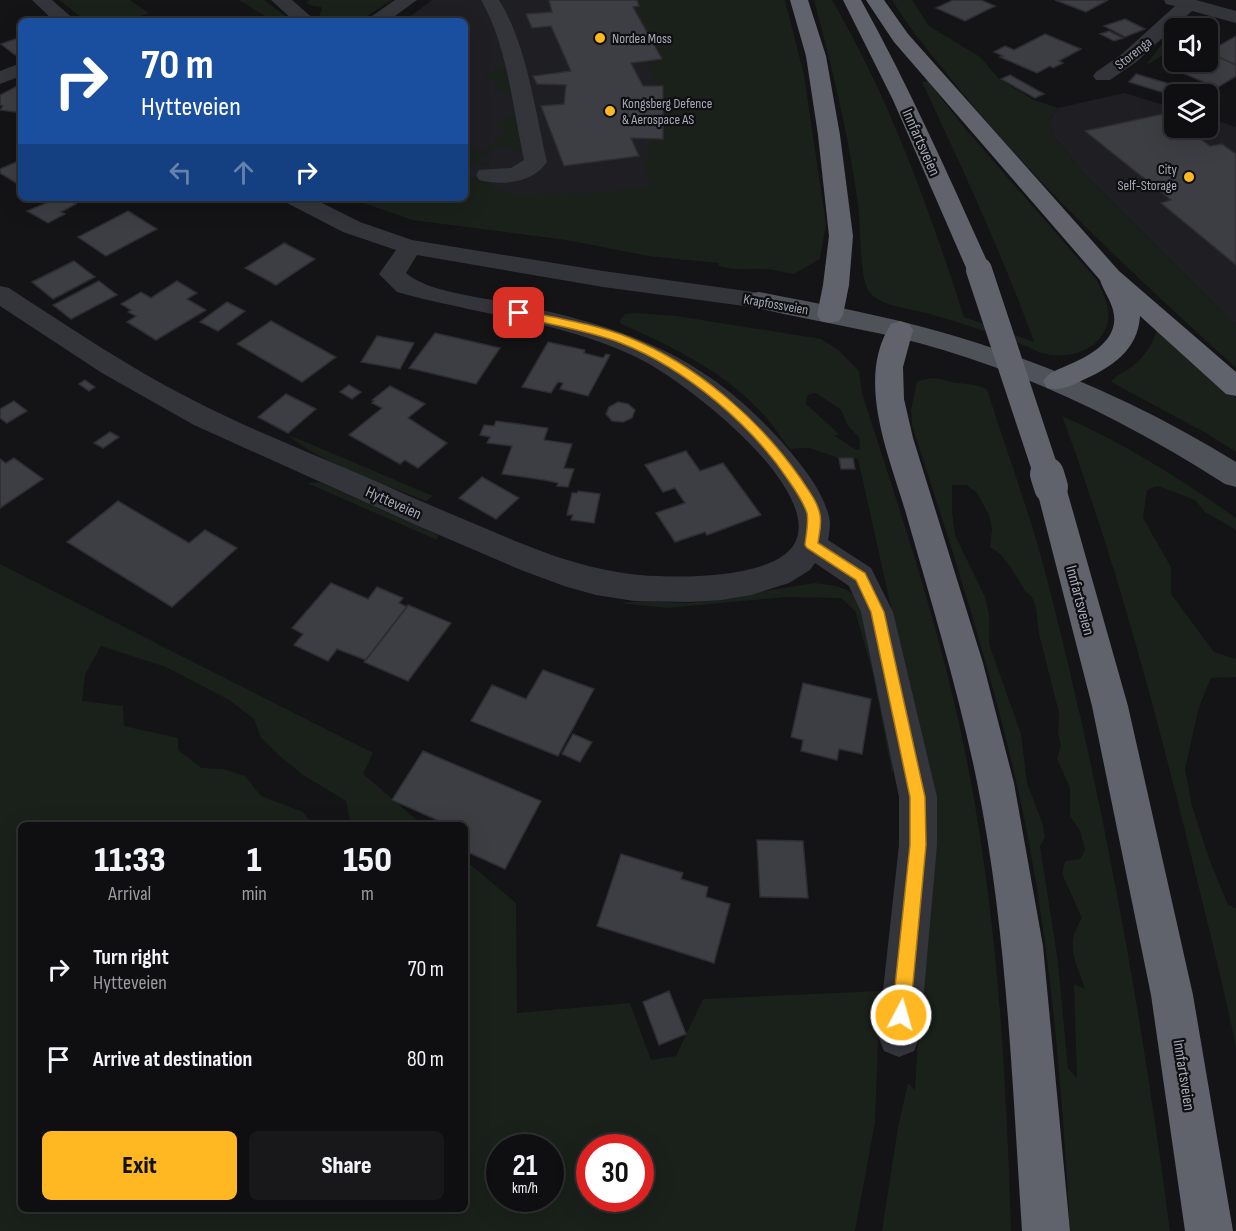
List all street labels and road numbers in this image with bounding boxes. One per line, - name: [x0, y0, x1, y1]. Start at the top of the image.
- street label: Storenga: [1111, 34, 1155, 73]
- street label: Innfartsveien: [897, 106, 944, 179]
- street label: Krapfossveien: [742, 290, 810, 319]
- street label: Hytteveien: [363, 483, 424, 524]
- street label: Innfartsveien: [1061, 563, 1098, 637]
- street label: Innfartsveien: [1169, 1038, 1198, 1112]

